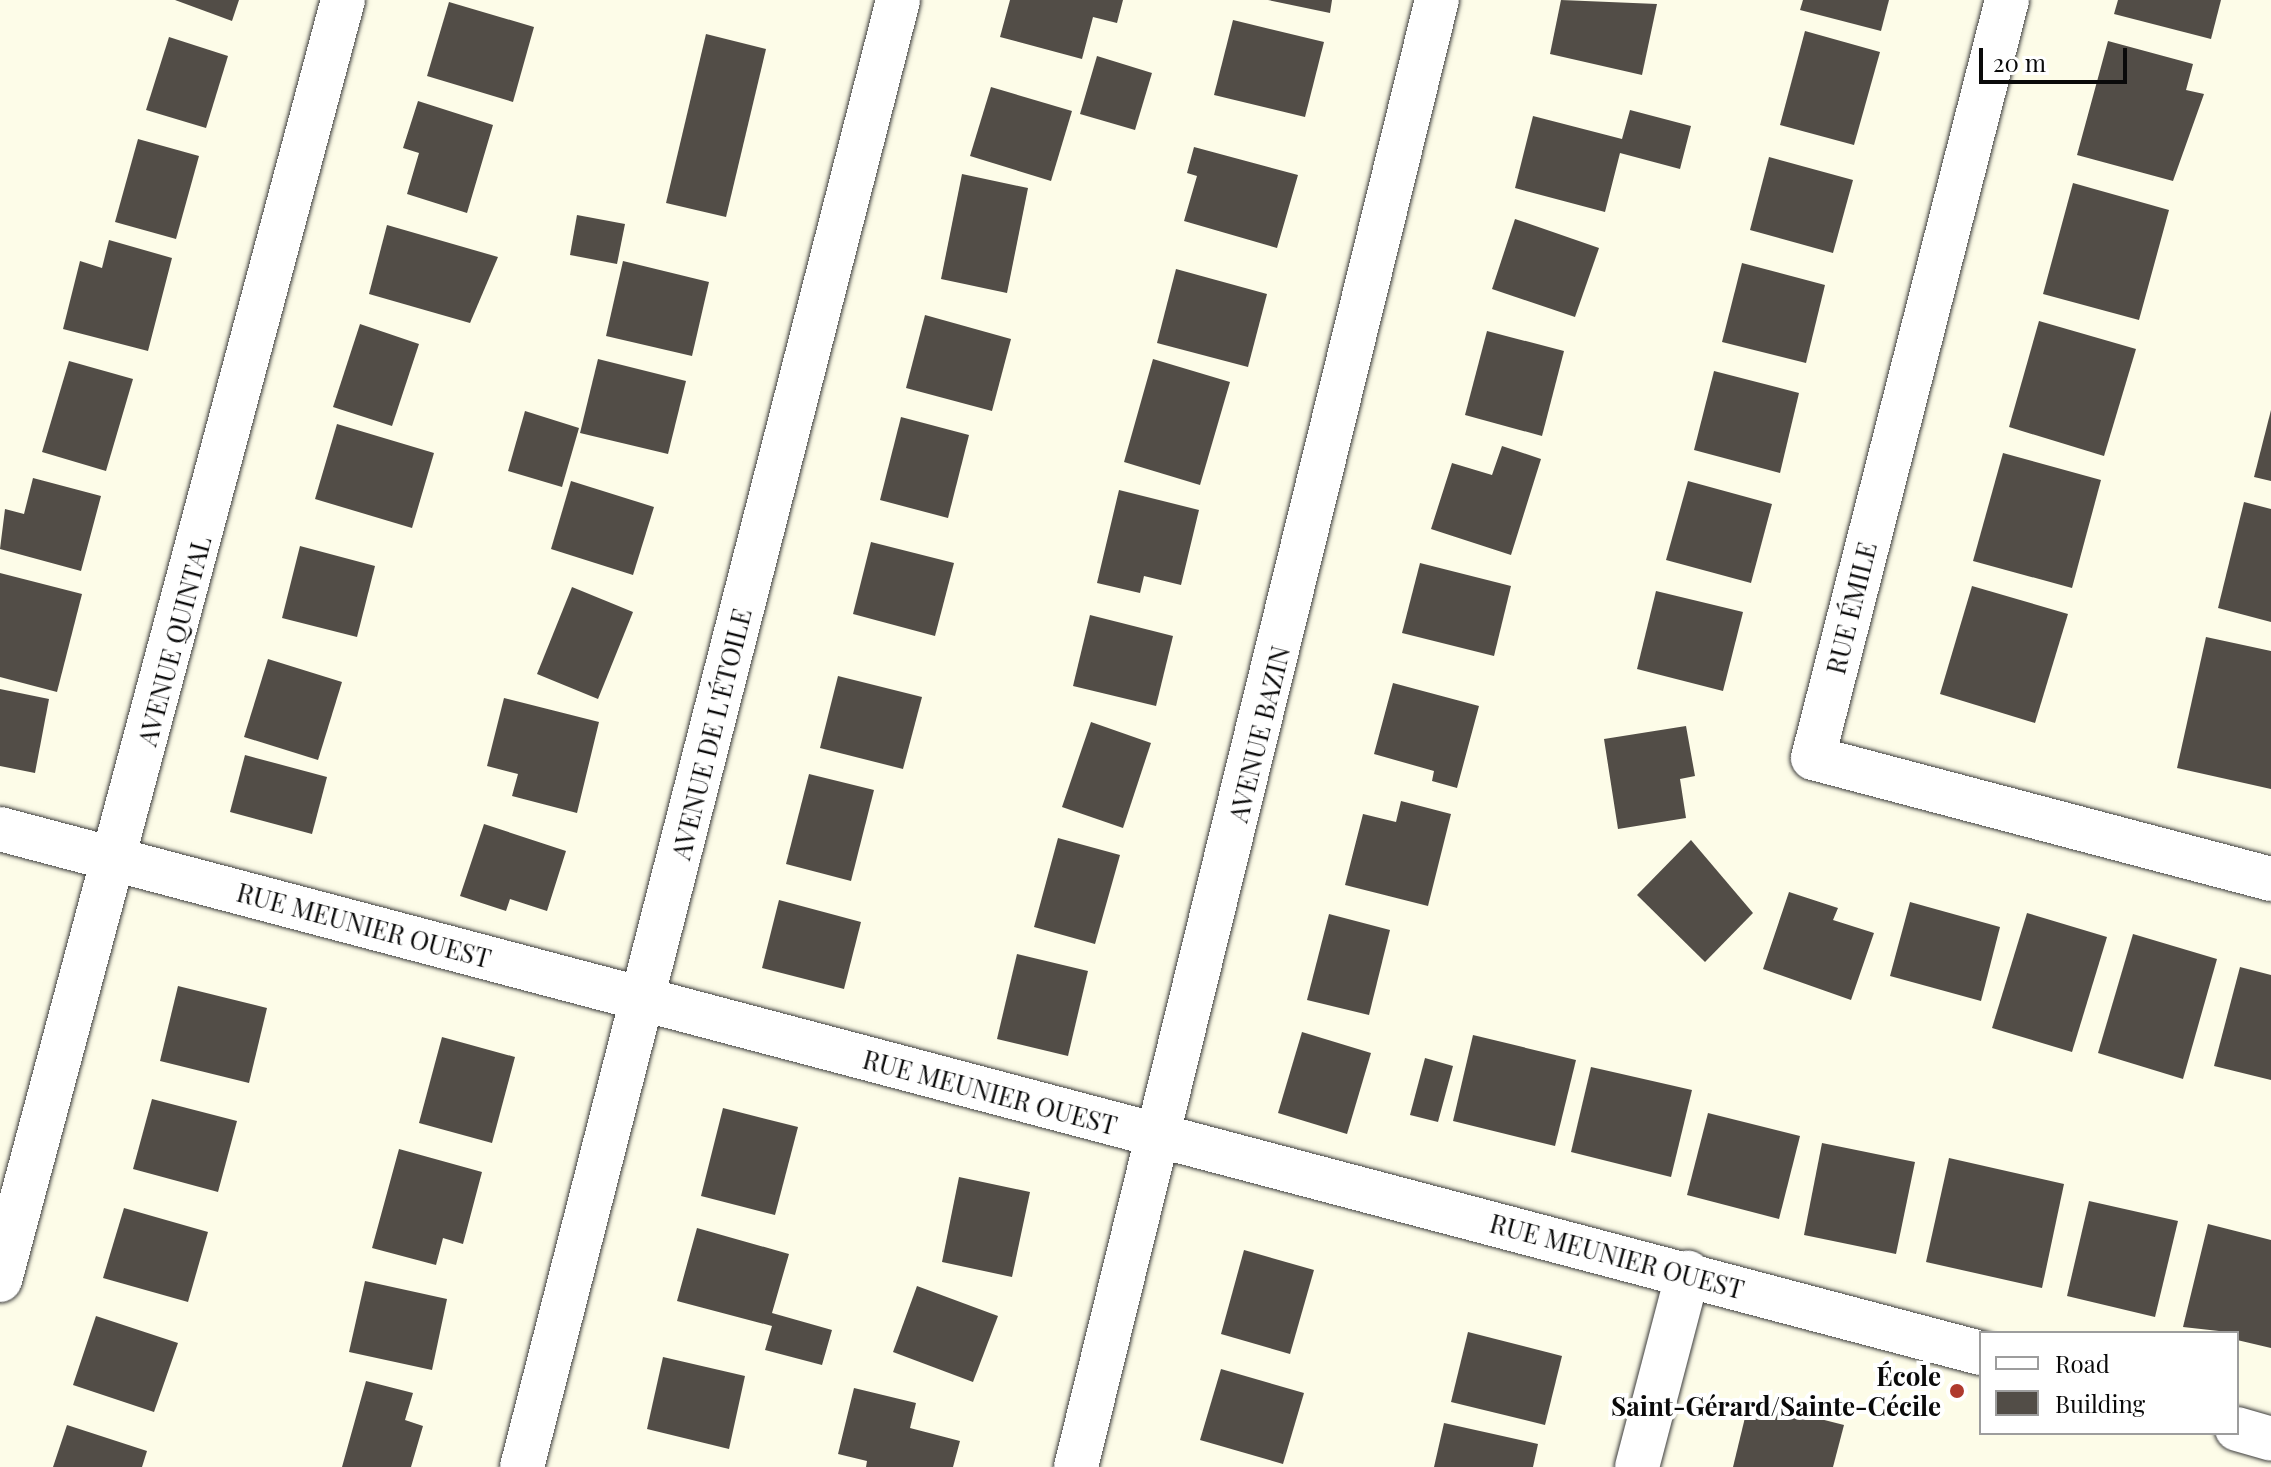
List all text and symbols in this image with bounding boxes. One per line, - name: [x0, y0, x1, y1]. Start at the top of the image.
- scale bar: [1983, 32, 2131, 82]
- text: 20 m: [1993, 46, 2046, 78]
- street label: AVENUE QUINTAL: [131, 533, 217, 749]
- street label: RUE ÉMILE: [1820, 539, 1882, 677]
- street label: AVENUE DE L'ÉTOILE: [665, 605, 757, 863]
- street label: AVENUE BAZIN: [1222, 643, 1296, 825]
- street label: RUE MEUNIER OUEST: [233, 876, 495, 974]
- street label: RUE MEUNIER OUEST: [859, 1043, 1121, 1141]
- street label: RUE MEUNIER OUEST: [1486, 1207, 1748, 1305]
- legend: [1979, 1331, 2239, 1435]
- text: Road: [2055, 1347, 2110, 1379]
- place label: École Saint-Gérard/Sainte-Cécile: [1611, 1360, 1941, 1422]
- marker: École Saint-Gérard/Sainte-Cécile: [1948, 1382, 1966, 1400]
- text: Building: [2055, 1387, 2145, 1419]

